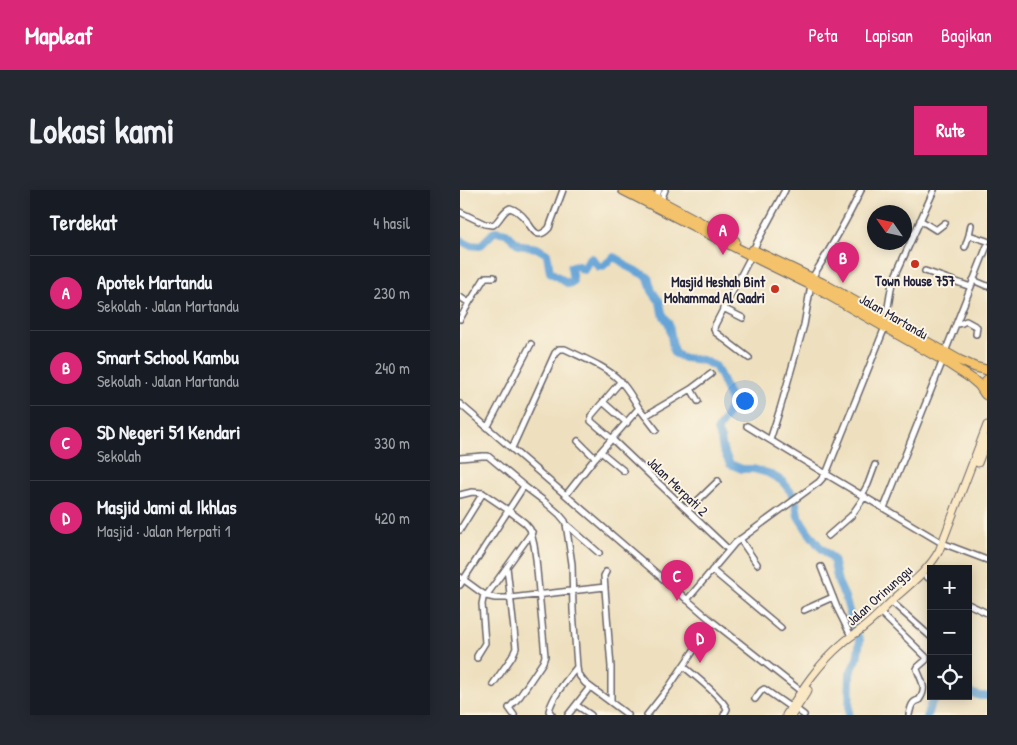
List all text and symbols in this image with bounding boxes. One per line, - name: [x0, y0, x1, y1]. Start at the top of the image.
- text: Mapleaf: [25, 19, 93, 51]
- text: Peta: [808, 23, 837, 48]
- text: Lapisan: [865, 23, 913, 48]
- text: Bagikan: [941, 23, 992, 48]
- button: Rute: [914, 106, 987, 155]
- text: Lokasi kami: [30, 107, 175, 154]
- north arrow: [867, 205, 912, 250]
- text: Terdekat: [50, 208, 117, 237]
- text: 4 hasil: [373, 212, 410, 234]
- pin: A: [707, 214, 739, 255]
- pin: B: [827, 242, 859, 283]
- marker: Town House 757: [909, 258, 921, 270]
- text: Apotek Martandu: [97, 269, 212, 295]
- place label: Town House 757: [874, 271, 955, 290]
- place label: Masjid Heshah Bint Mohammad Al Qadri: [664, 272, 766, 307]
- text: A: [62, 282, 70, 304]
- text: 230 m: [374, 282, 410, 304]
- marker: Masjid Heshah Bint Mohammad Al Qadri: [769, 283, 781, 295]
- street label: Jalan Martandu: [856, 289, 932, 344]
- text: Sekolah · Jalan Martandu: [97, 295, 239, 317]
- text: Smart School Kambu: [97, 344, 239, 370]
- text: B: [62, 357, 70, 379]
- text: 240 m: [375, 357, 410, 379]
- text: Sekolah · Jalan Martandu: [97, 370, 239, 392]
- your location: [732, 388, 758, 414]
- text: SD Negeri 51 Kendari: [97, 419, 241, 445]
- text: C: [62, 432, 70, 454]
- text: 330 m: [374, 432, 410, 454]
- text: Sekolah: [97, 445, 141, 467]
- street label: Jalan Merpati 2: [643, 452, 713, 521]
- text: Masjid Jami al Ikhlas: [97, 494, 237, 520]
- text: D: [62, 507, 70, 529]
- text: 420 m: [375, 507, 410, 529]
- text: Masjid · Jalan Merpati 1: [97, 520, 230, 542]
- pin: C: [661, 560, 693, 601]
- street label: Jalan Orinunggu: [842, 560, 917, 630]
- map controls: [927, 565, 972, 700]
- button: +: [927, 565, 972, 610]
- button: −: [927, 610, 972, 655]
- pin: D: [684, 622, 716, 663]
- button: locate: [927, 655, 972, 700]

